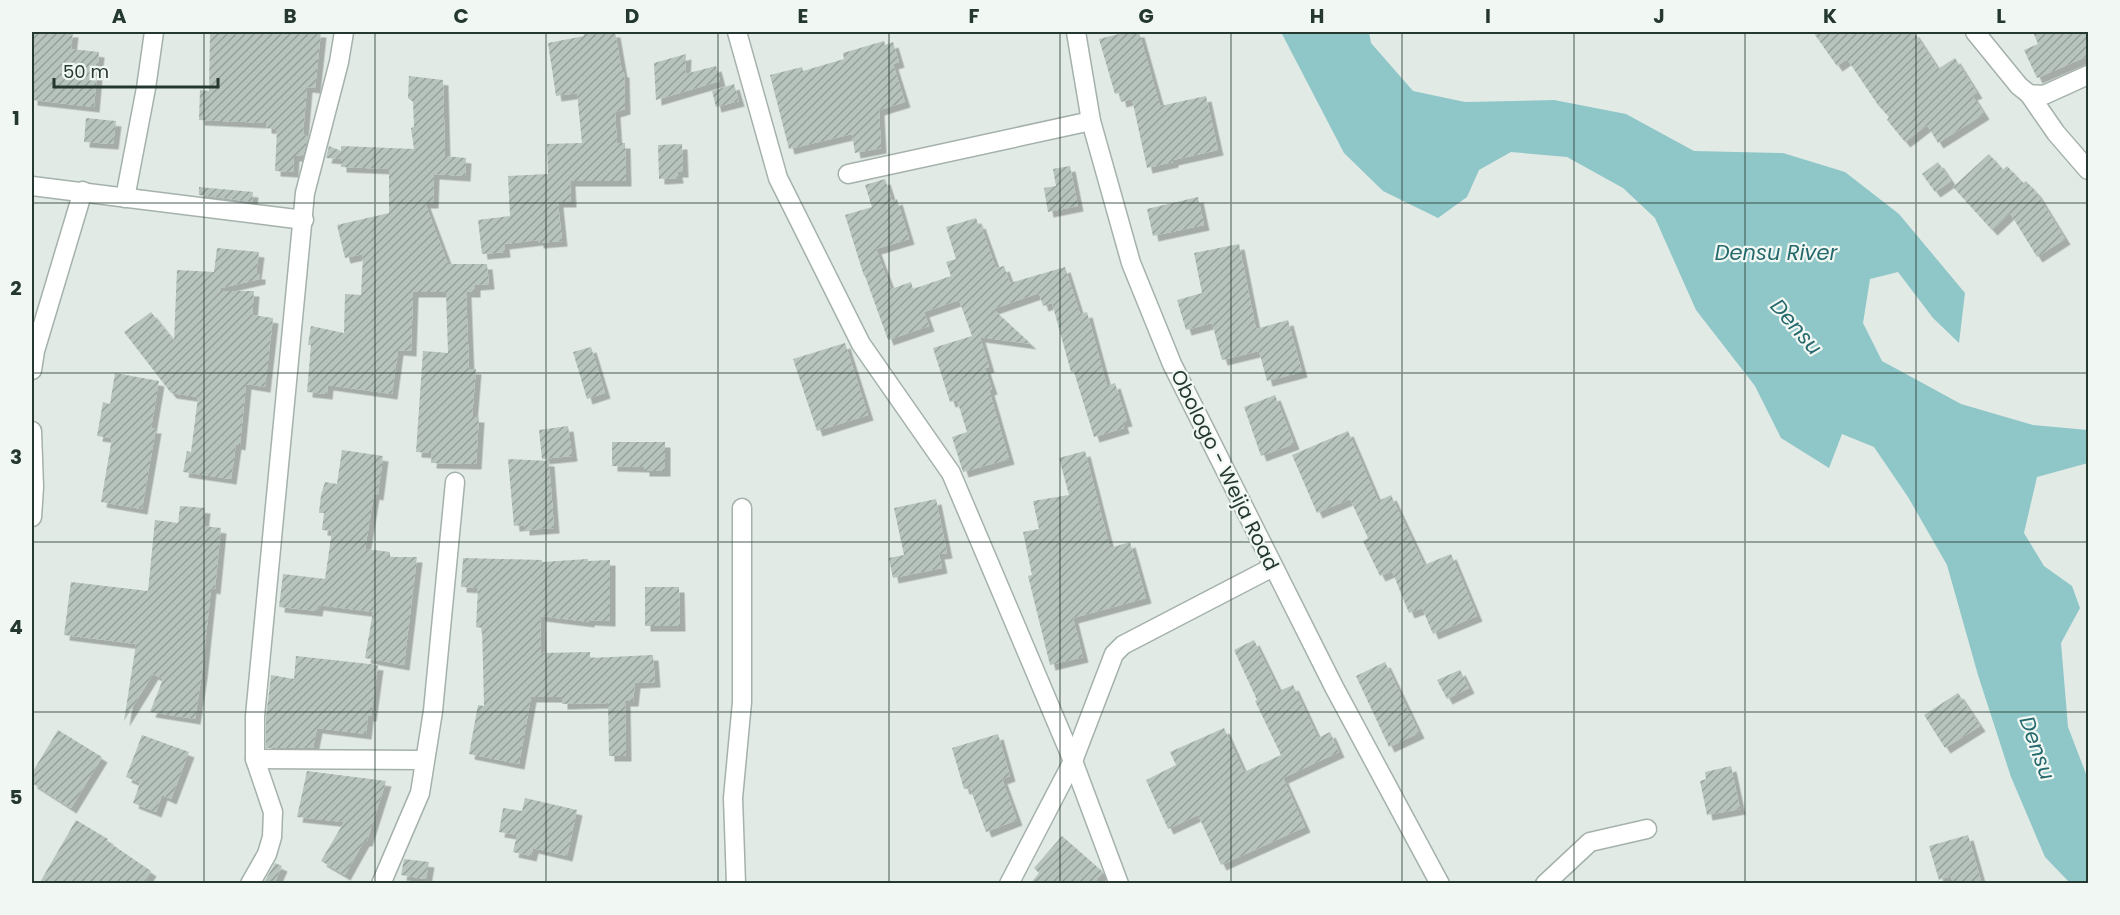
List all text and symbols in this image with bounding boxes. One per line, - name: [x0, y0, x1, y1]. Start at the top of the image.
- text: A: [112, 2, 127, 30]
- text: B: [283, 2, 297, 30]
- text: C: [453, 2, 469, 30]
- text: D: [625, 2, 639, 30]
- text: E: [798, 2, 808, 30]
- text: F: [969, 2, 980, 30]
- text: G: [1138, 2, 1154, 30]
- text: H: [1310, 2, 1324, 30]
- text: I: [1485, 2, 1491, 30]
- text: J: [1653, 2, 1665, 30]
- text: K: [1823, 2, 1837, 30]
- text: L: [1996, 2, 2006, 30]
- scale bar: [54, 51, 218, 89]
- text: 50 m: [63, 59, 109, 84]
- text: 1: [12, 104, 20, 132]
- water label: Densu River: [1715, 238, 1838, 267]
- text: 2: [10, 274, 22, 302]
- water label: Densu: [1764, 292, 1829, 361]
- street label: Obologo - Weija Road: [1164, 365, 1286, 575]
- text: 3: [10, 443, 22, 471]
- text: 4: [9, 613, 23, 641]
- water label: Densu: [2013, 712, 2062, 784]
- text: 5: [10, 783, 23, 811]

